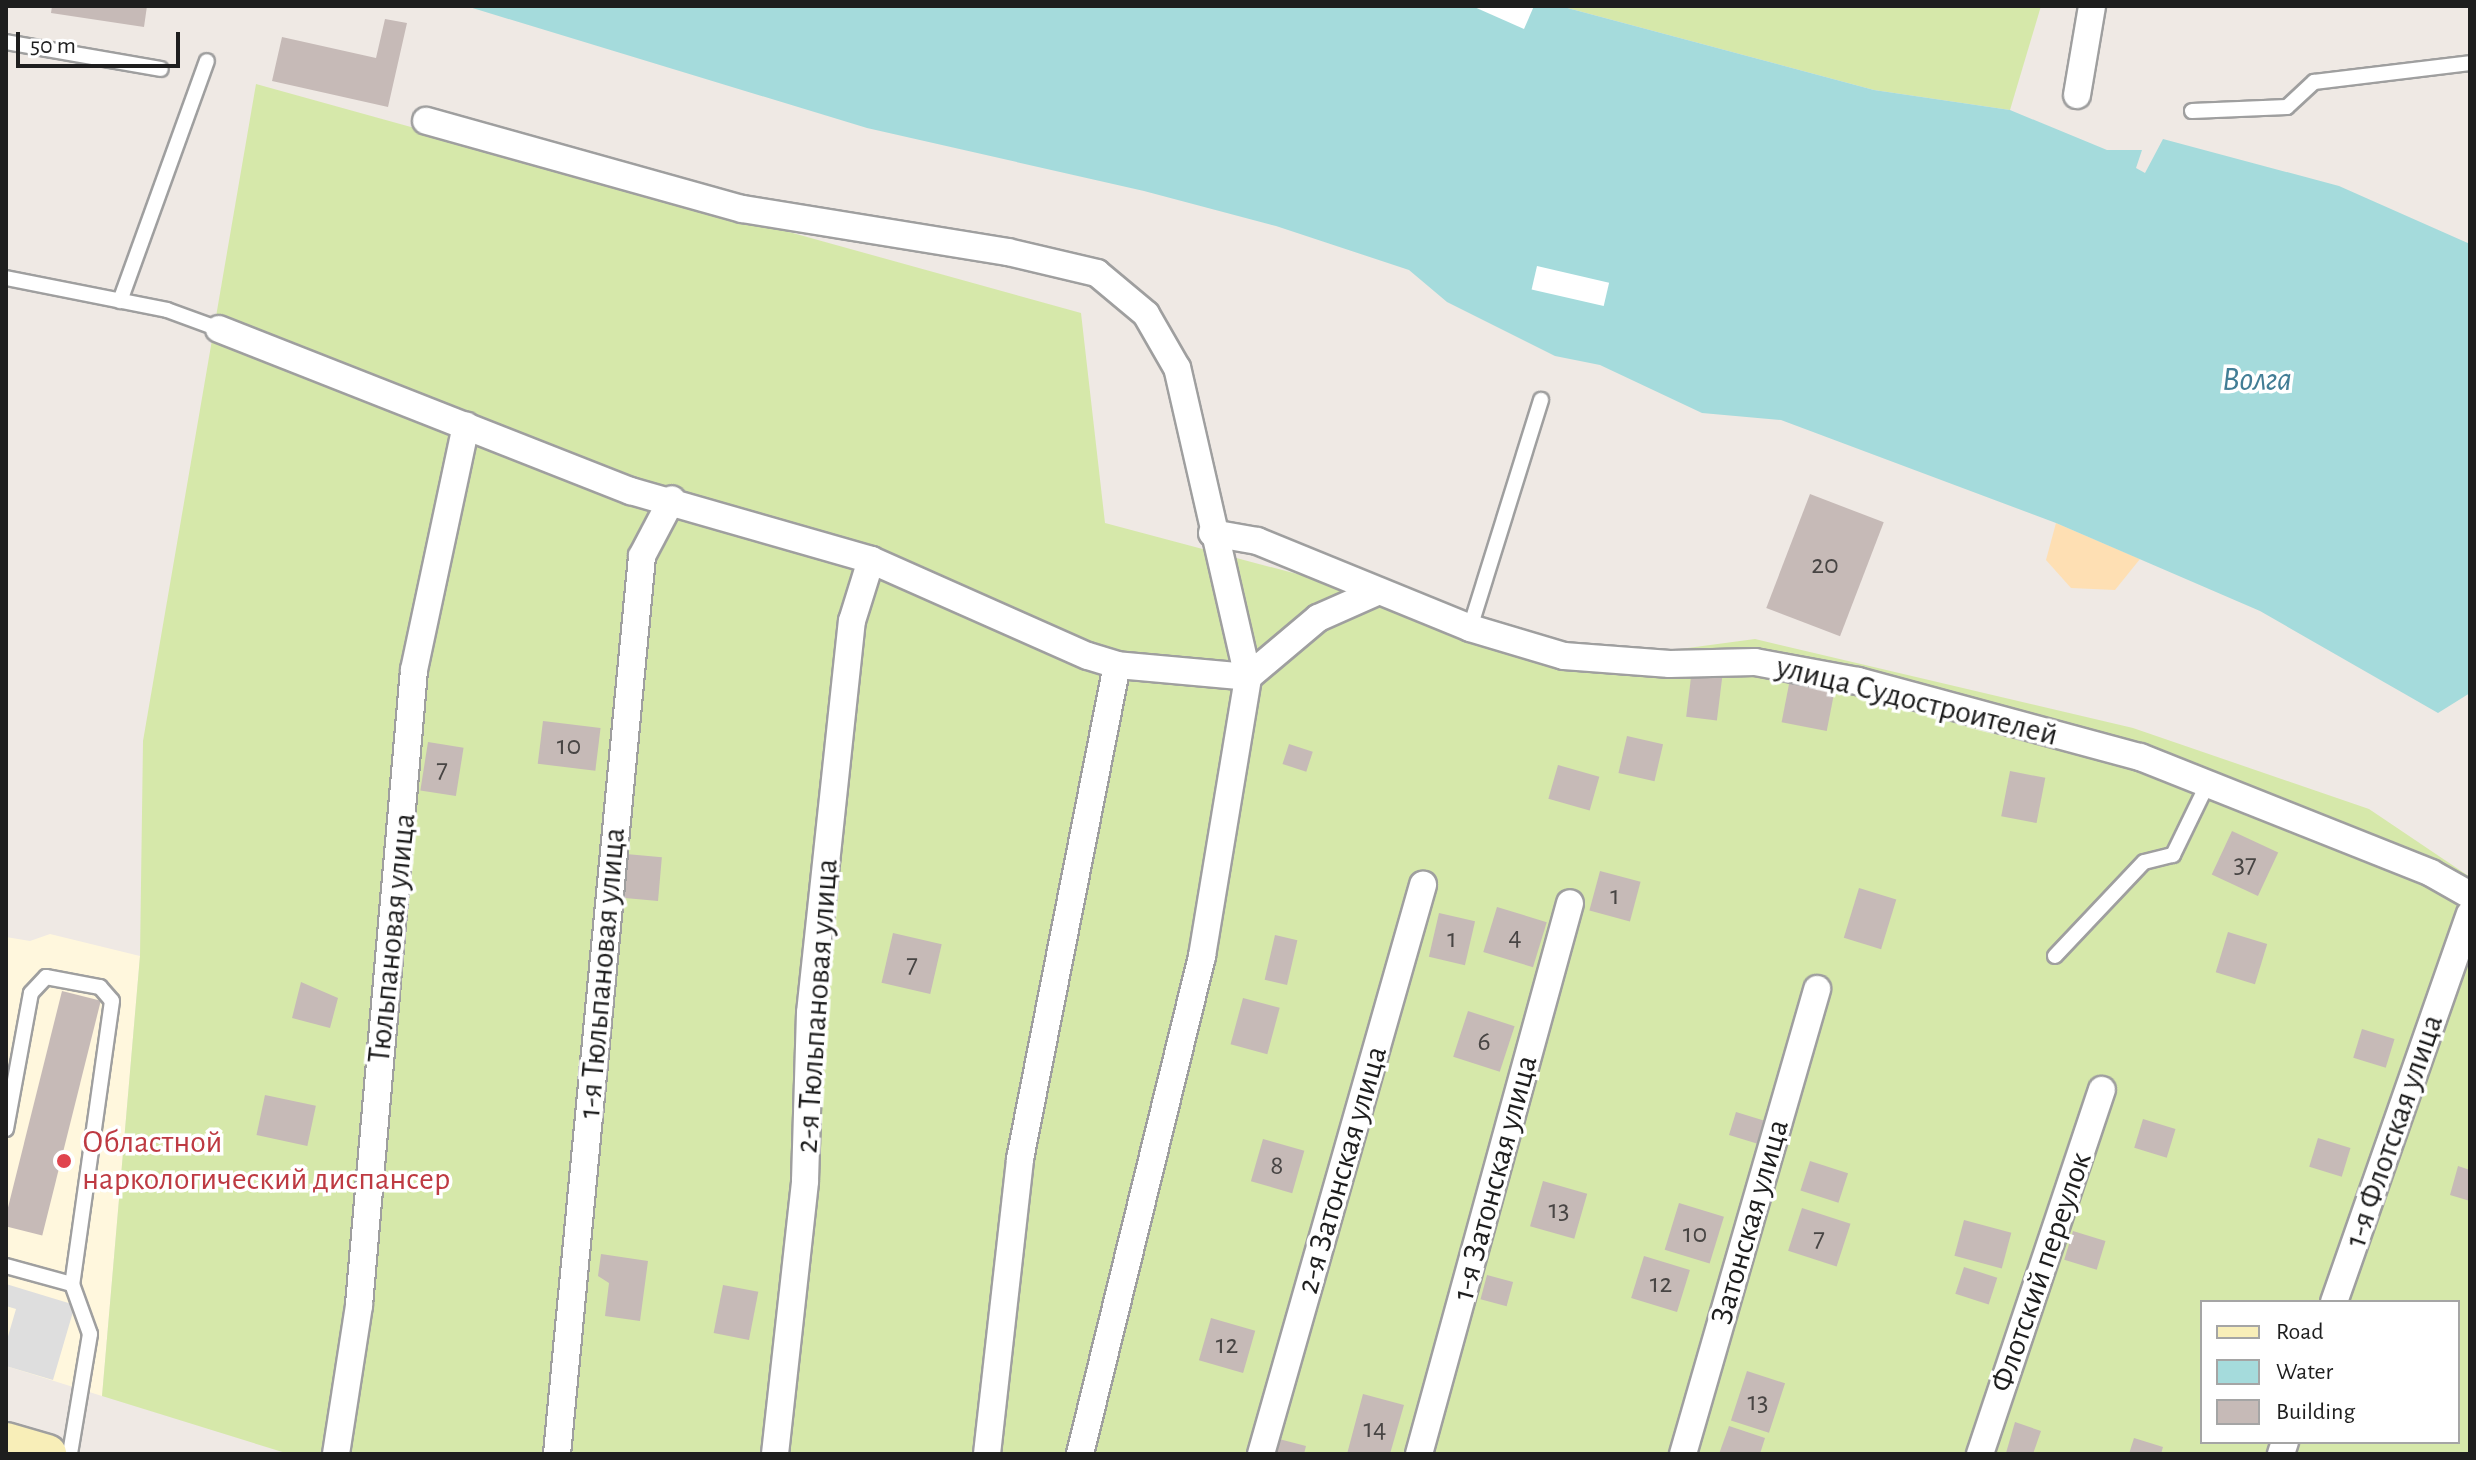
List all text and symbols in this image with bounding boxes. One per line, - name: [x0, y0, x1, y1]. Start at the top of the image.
- scale bar: [20, 16, 184, 66]
- text: 50 m: [30, 34, 76, 58]
- water label: Волга: [2222, 361, 2292, 401]
- house number: 20: [1811, 548, 1839, 582]
- street label: улица Судостроителей: [1772, 647, 2062, 755]
- house number: 10: [557, 729, 581, 763]
- house number: 7: [436, 752, 448, 786]
- street label: Тюльпановая улица: [360, 811, 424, 1065]
- street label: 1-я Тюльпановая улица: [570, 826, 634, 1120]
- house number: 37: [2233, 847, 2257, 881]
- street label: 2-я Тюльпановая улица: [788, 857, 846, 1155]
- house number: 1: [1610, 879, 1620, 913]
- house number: 4: [1508, 920, 1522, 954]
- house number: 1: [1447, 922, 1457, 956]
- house number: 7: [906, 947, 918, 981]
- street label: 1-я Флотская улица: [2336, 1010, 2452, 1252]
- house number: 6: [1477, 1025, 1491, 1059]
- street label: 2-я Затонская улица: [1288, 1042, 1396, 1298]
- street label: 1-я Затонская улица: [1444, 1051, 1546, 1305]
- street label: Затонская улица: [1702, 1115, 1798, 1329]
- place label: Областной наркологический диспансер: [82, 1124, 450, 1199]
- street label: Флотский переулок: [1982, 1147, 2100, 1397]
- house number: 8: [1270, 1149, 1284, 1183]
- marker: Областной наркологический диспансер: [53, 1150, 75, 1172]
- house number: 13: [1548, 1193, 1570, 1227]
- house number: 10: [1683, 1217, 1707, 1251]
- house number: 7: [1813, 1221, 1825, 1255]
- house number: 12: [1650, 1267, 1672, 1301]
- legend: [2200, 1300, 2460, 1444]
- text: Road: [2276, 1320, 2324, 1344]
- house number: 12: [1216, 1328, 1238, 1362]
- text: Water: [2276, 1360, 2333, 1384]
- house number: 13: [1747, 1385, 1769, 1419]
- text: Building: [2276, 1400, 2355, 1424]
- house number: 14: [1363, 1412, 1387, 1446]

